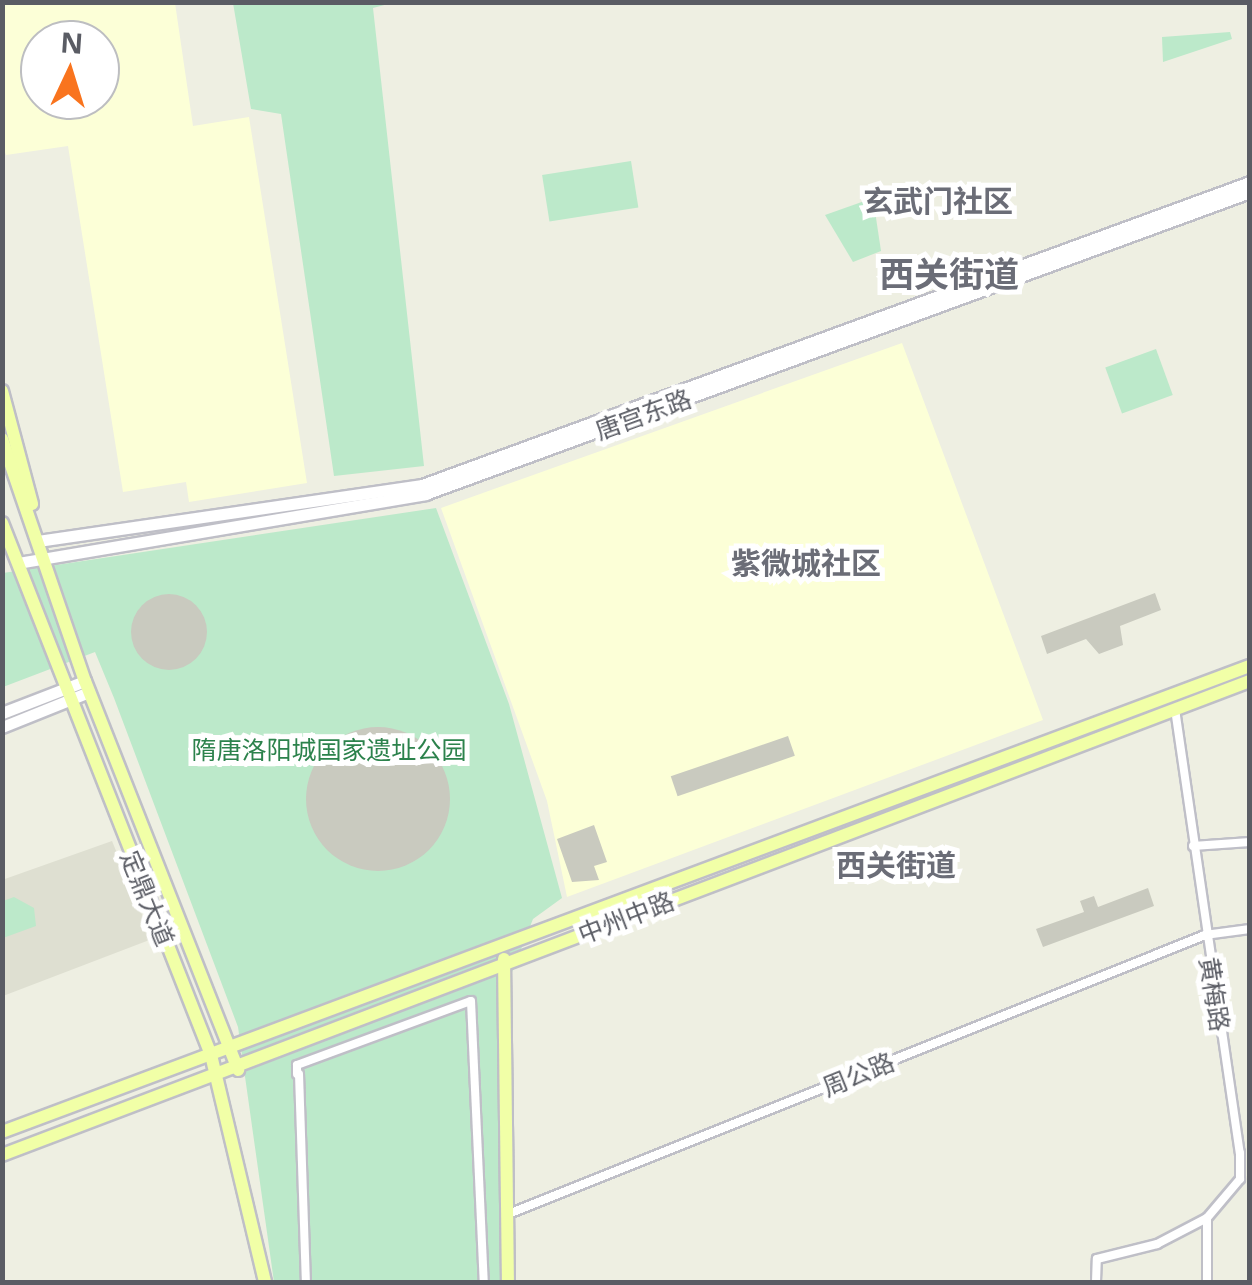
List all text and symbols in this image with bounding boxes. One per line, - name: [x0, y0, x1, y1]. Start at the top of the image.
- north arrow: [20, 20, 120, 120]
- text: N: [59, 22, 85, 62]
- district label: 玄武门社区: [863, 183, 1013, 219]
- district label: 西关街道: [879, 253, 1019, 295]
- street label: 唐宫东路: [591, 383, 695, 445]
- district label: 紫微城社区: [731, 545, 881, 581]
- park label: 隋唐洛阳城国家遗址公园: [192, 734, 466, 764]
- street label: 定鼎大道: [115, 846, 181, 950]
- district label: 西关街道: [836, 847, 956, 883]
- street label: 中州中路: [574, 885, 678, 949]
- street label: 黄梅路: [1194, 955, 1236, 1033]
- street label: 周公路: [818, 1046, 898, 1102]

